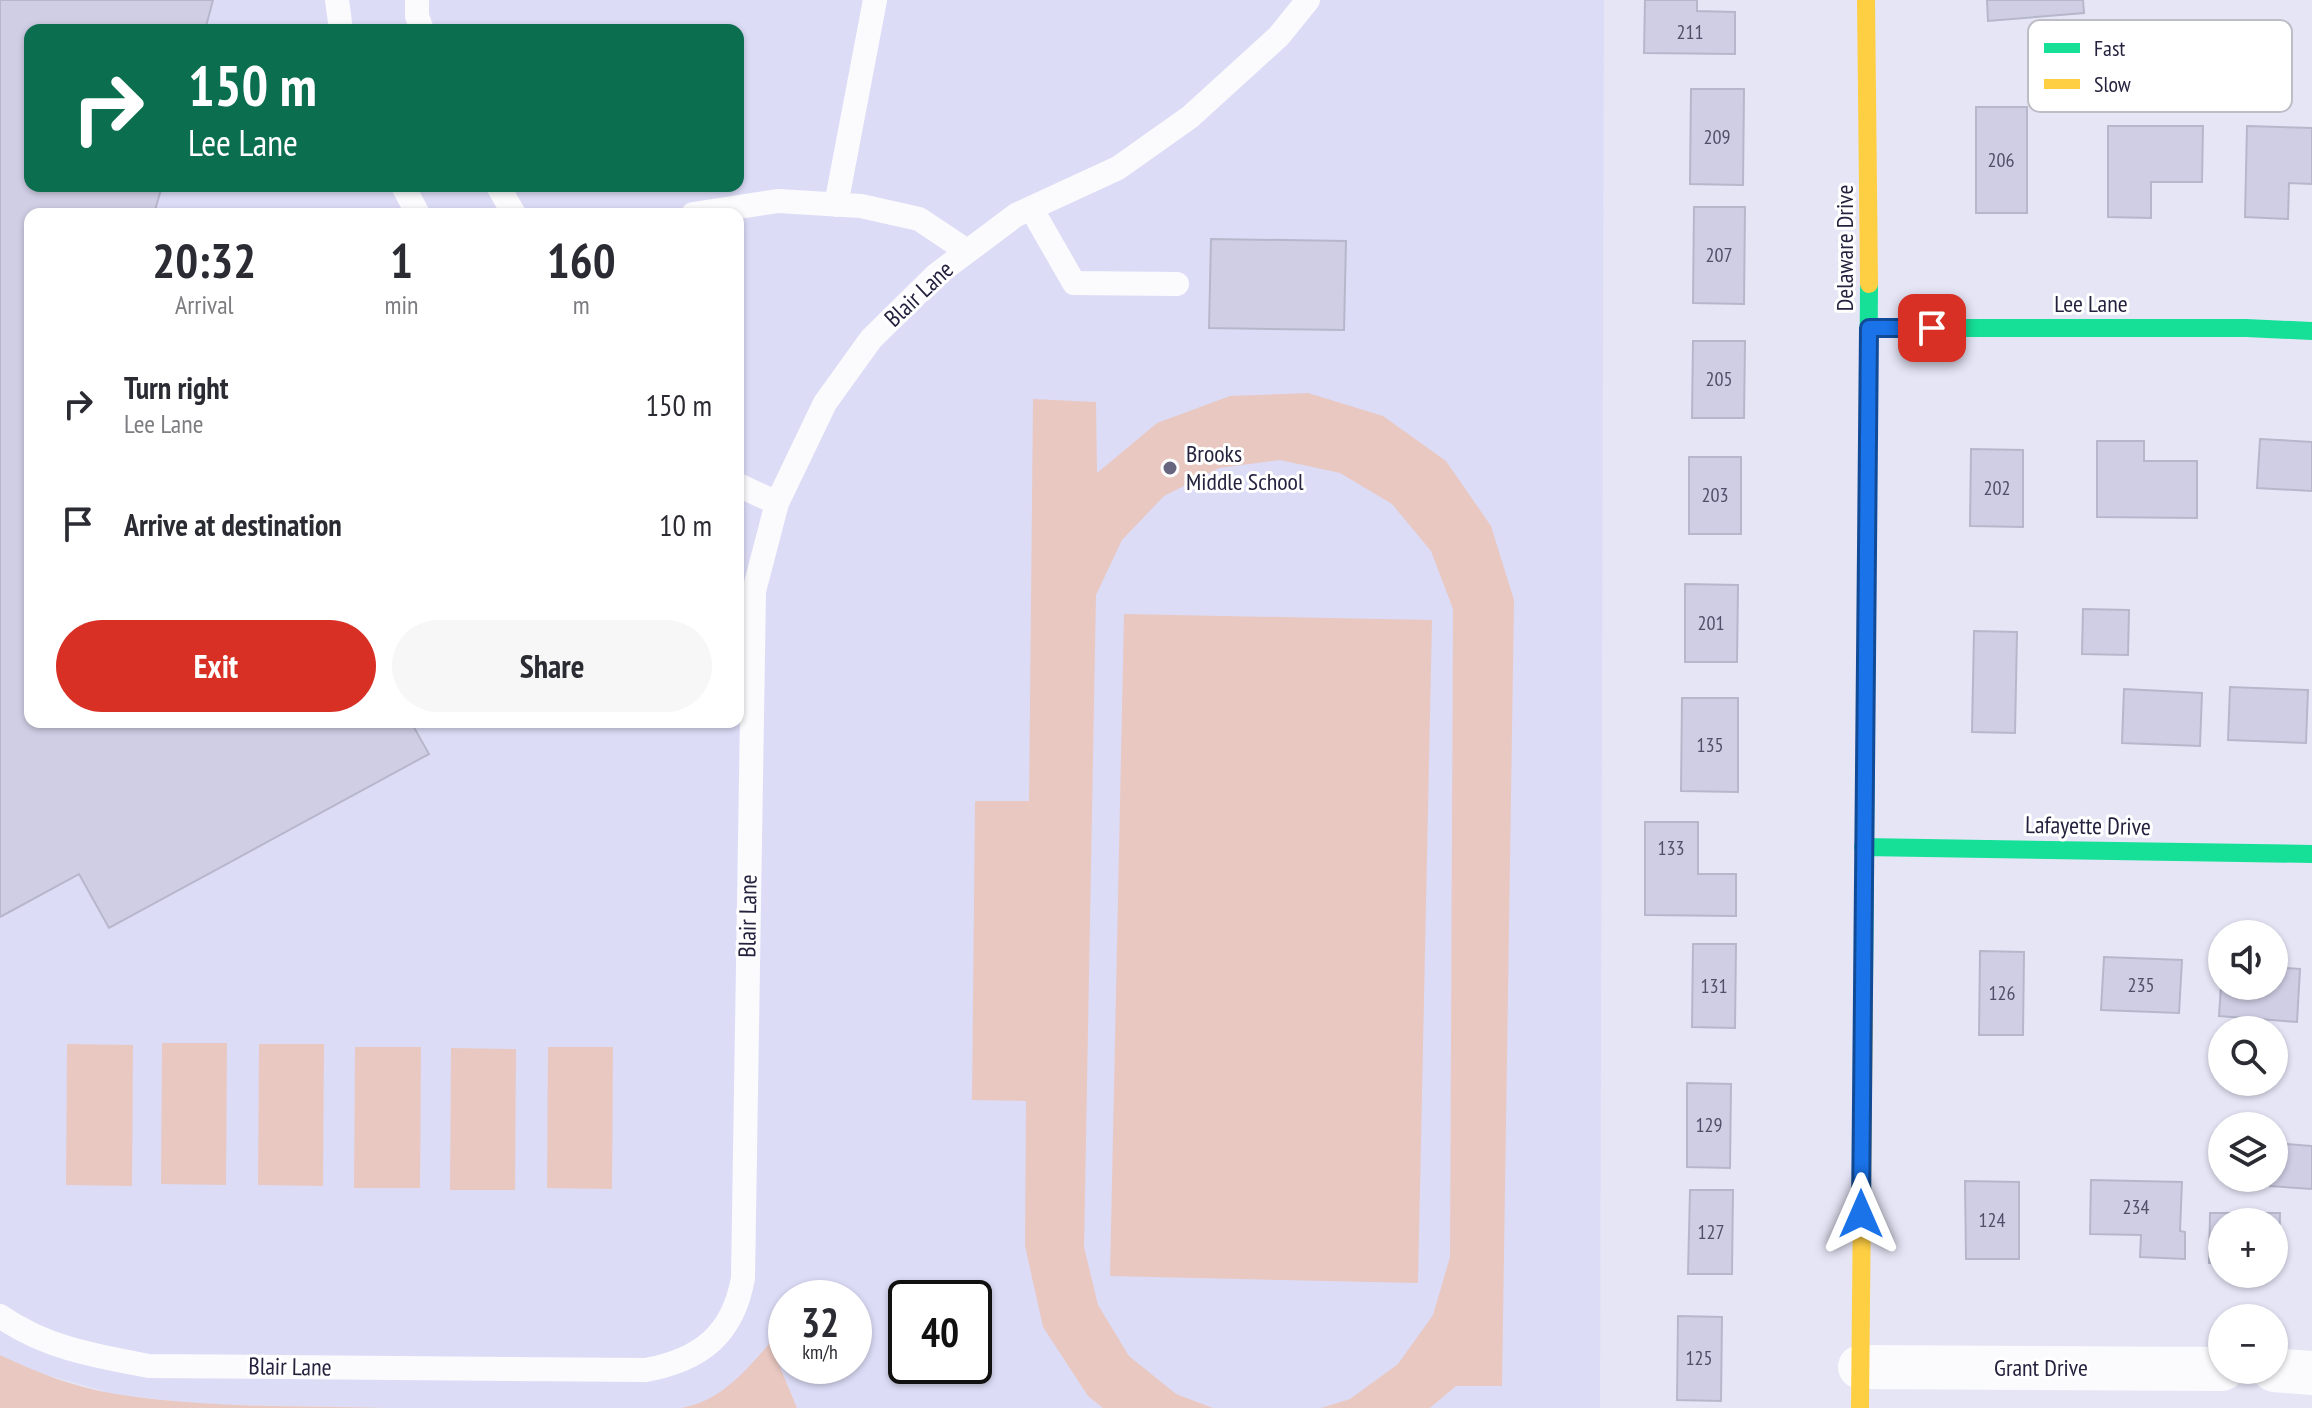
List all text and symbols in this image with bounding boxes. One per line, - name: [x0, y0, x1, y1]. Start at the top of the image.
- house number: 211: [1677, 19, 1704, 45]
- legend: [2028, 20, 2292, 112]
- text: Fast: [2094, 34, 2125, 62]
- text: 150 m: [188, 49, 317, 121]
- icon: right: [56, 56, 160, 160]
- text: Slow: [2094, 70, 2131, 98]
- text: Lee Lane: [188, 119, 298, 166]
- house number: 209: [1704, 124, 1731, 150]
- house number: 206: [1988, 147, 2015, 173]
- street label: Delaware Drive: [1829, 185, 1860, 311]
- text: 20:32: [152, 229, 256, 291]
- text: 1: [390, 229, 413, 291]
- text: 160: [547, 229, 616, 291]
- house number: 207: [1706, 242, 1733, 268]
- street label: Blair Lane: [878, 254, 960, 333]
- text: Arrival: [175, 288, 234, 321]
- text: min: [384, 288, 418, 321]
- text: m: [573, 288, 590, 321]
- street label: Lee Lane: [2054, 288, 2128, 319]
- pin: [1898, 294, 1966, 362]
- icon: arrive: [1910, 306, 1954, 350]
- house number: 205: [1706, 366, 1733, 392]
- text: Turn right: [124, 368, 228, 407]
- icon: right: [56, 382, 100, 426]
- text: 150 m: [646, 385, 712, 424]
- text: Lee Lane: [124, 407, 203, 440]
- place label: Brooks Middle School: [1186, 438, 1304, 497]
- marker: Brooks Middle School: [1161, 459, 1179, 477]
- house number: 202: [1984, 475, 2011, 501]
- house number: 203: [1702, 482, 1729, 508]
- icon: arrive: [56, 502, 100, 546]
- text: Arrive at destination: [124, 505, 342, 544]
- text: 10 m: [659, 505, 712, 544]
- house number: 201: [1698, 610, 1725, 636]
- button: Exit: [56, 620, 376, 712]
- button: Share: [392, 620, 712, 712]
- house number: 135: [1697, 732, 1724, 758]
- street label: Lafayette Drive: [2025, 809, 2151, 842]
- house number: 133: [1658, 835, 1685, 861]
- street label: Blair Lane: [731, 874, 764, 958]
- map controls: [2208, 920, 2288, 1384]
- button: sound: [2208, 920, 2288, 1000]
- house number: 235: [2128, 972, 2155, 998]
- house number: 131: [1701, 973, 1728, 999]
- house number: 126: [1989, 980, 2016, 1006]
- button: search: [2208, 1016, 2288, 1096]
- house number: 129: [1696, 1112, 1723, 1138]
- button: layers: [2208, 1112, 2288, 1192]
- position arrow: [1819, 1172, 1903, 1256]
- house number: 234: [2123, 1194, 2150, 1220]
- house number: 124: [1979, 1207, 2006, 1233]
- button: +: [2208, 1208, 2288, 1288]
- house number: 127: [1698, 1219, 1725, 1245]
- speed limit sign: 40: [888, 1280, 992, 1384]
- text: 32: [801, 1296, 839, 1348]
- button: −: [2208, 1304, 2288, 1384]
- text: km/h: [802, 1339, 838, 1365]
- house number: 125: [1686, 1345, 1713, 1371]
- street label: Blair Lane: [248, 1350, 332, 1383]
- street label: Grant Drive: [1994, 1352, 2088, 1383]

